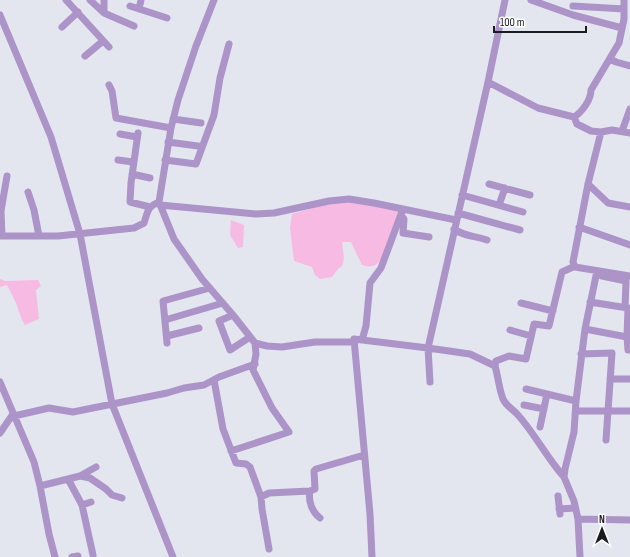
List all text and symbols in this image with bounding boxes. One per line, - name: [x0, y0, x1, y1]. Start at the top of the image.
- scale bar: [494, 8, 586, 34]
- text: 100 m: [500, 15, 525, 30]
- north arrow: [582, 509, 622, 549]
- text: N: [599, 513, 605, 526]

